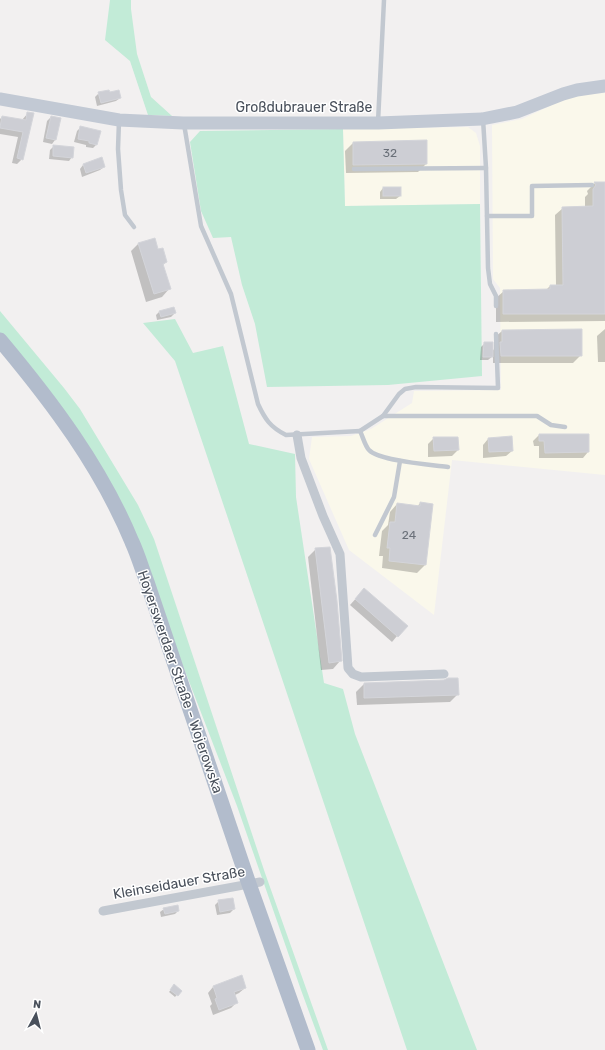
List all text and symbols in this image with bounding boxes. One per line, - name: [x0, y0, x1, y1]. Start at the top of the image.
- street label: Großdubrauer Straße: [236, 99, 373, 116]
- house number: 32: [383, 146, 397, 160]
- house number: 24: [402, 528, 417, 542]
- street label: Hoyerswerdaer Straße - Wojerowska: [134, 568, 226, 796]
- street label: Kleinseidauer Straße: [112, 863, 247, 903]
- north arrow: [16, 994, 56, 1034]
- text: N: [32, 998, 42, 1012]

